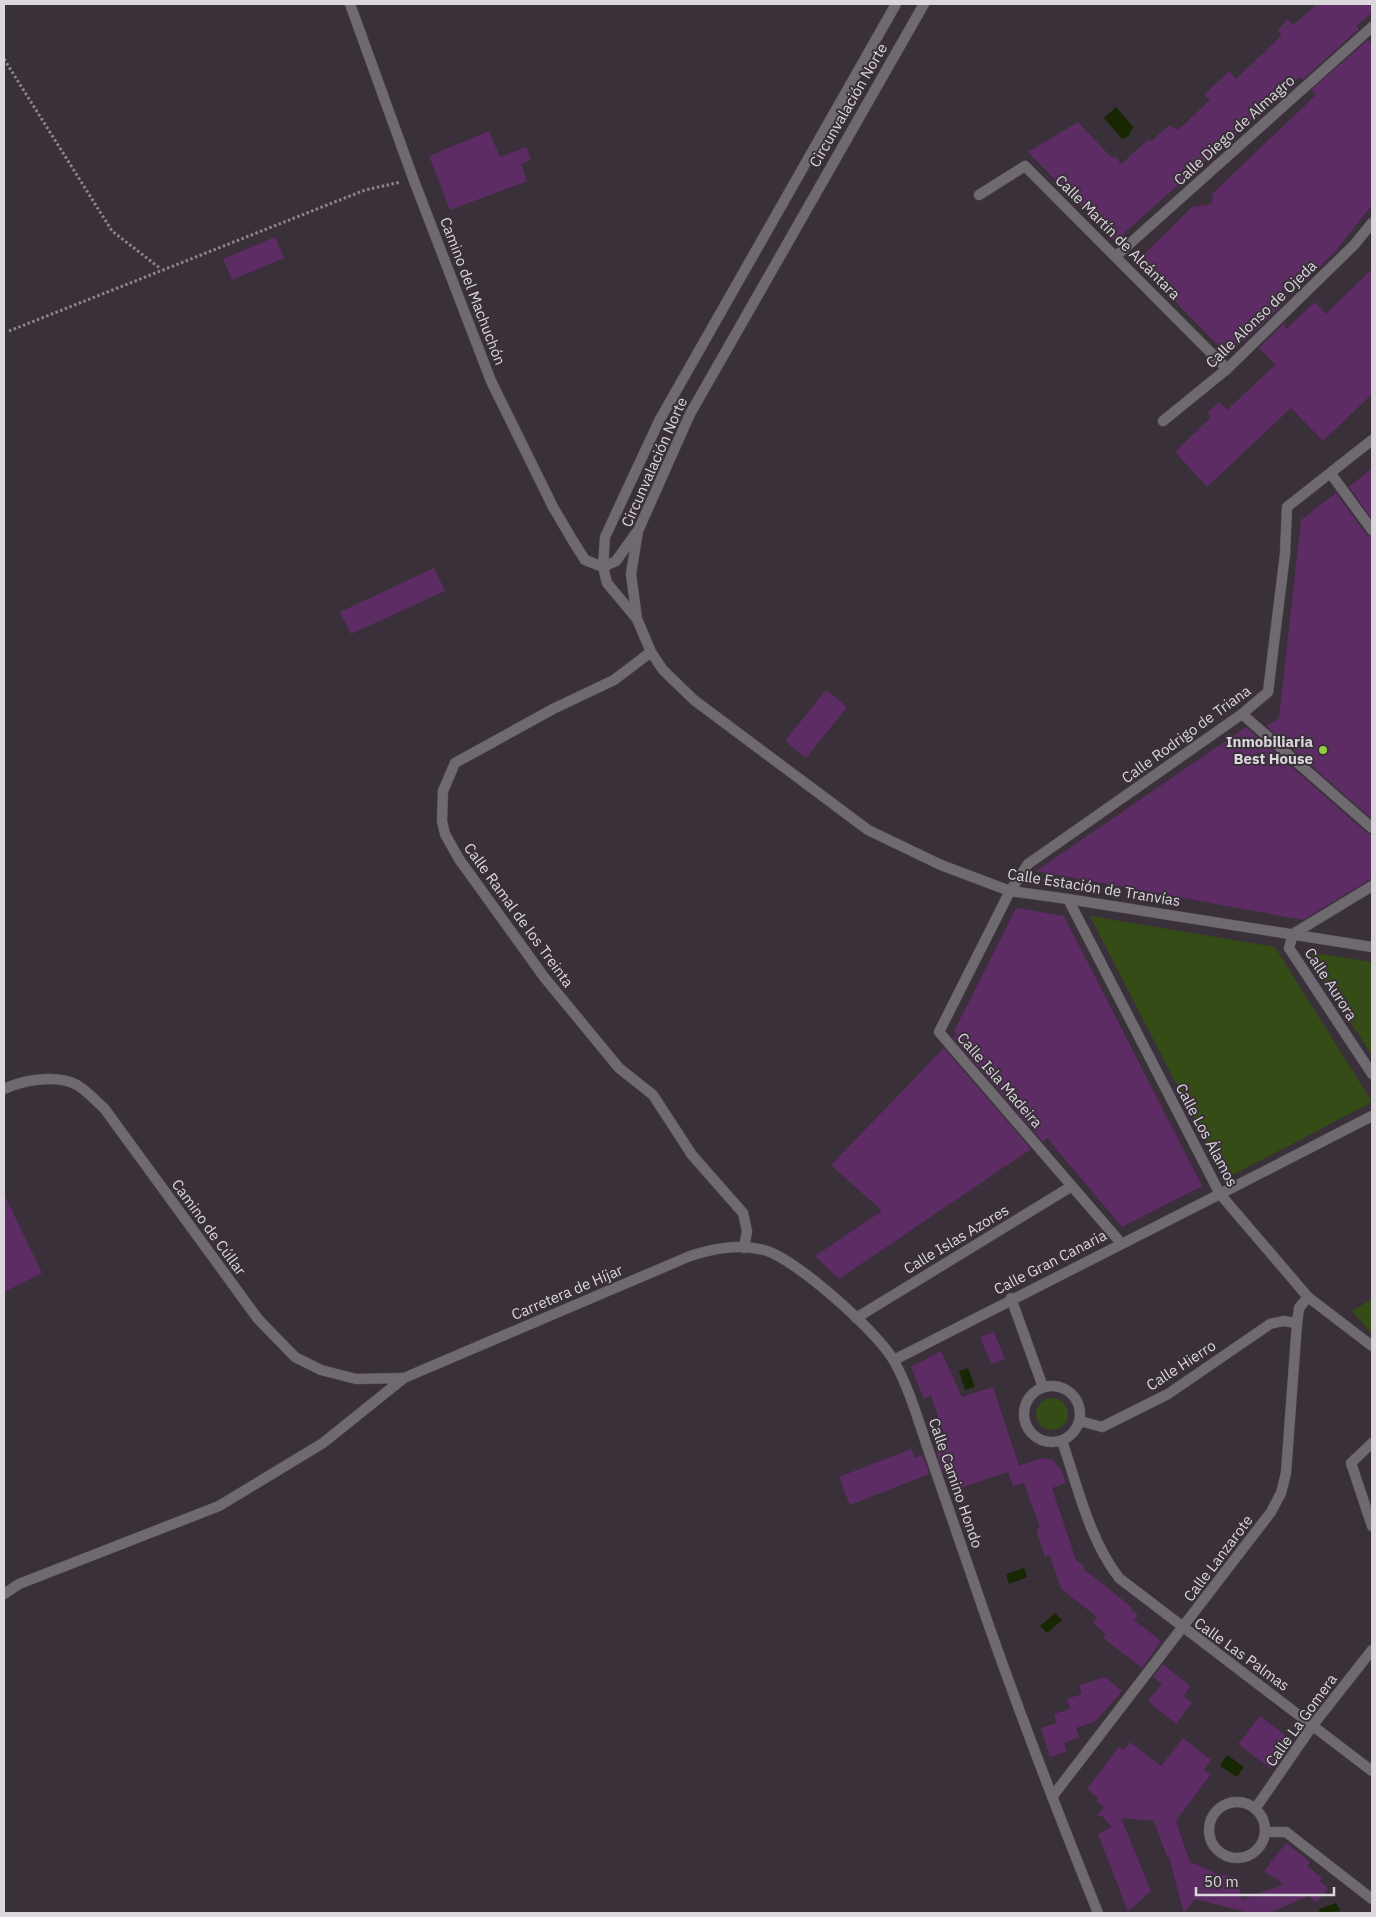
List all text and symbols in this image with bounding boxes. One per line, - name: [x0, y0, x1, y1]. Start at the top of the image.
- street label: Circunvalación Norte: [805, 40, 891, 170]
- street label: Calle Diego de Almagro: [1170, 71, 1298, 189]
- street label: Calle Martín de Alcántara: [1052, 171, 1184, 303]
- street label: Camino del Machuchón: [436, 214, 510, 368]
- street label: Calle Alonso de Ojeda: [1202, 256, 1320, 372]
- street label: Circunvalación Norte: [617, 394, 691, 530]
- street label: Calle Rodrigo de Triana: [1118, 681, 1254, 787]
- place label: Inmobiliaria Best House: [1226, 732, 1313, 768]
- marker: Inmobiliaria Best House: [1317, 744, 1329, 756]
- street label: Calle Ramal de los Treinta: [460, 839, 578, 991]
- street label: Calle Estación de Tranvías: [1006, 864, 1182, 910]
- street label: Calle Aurora: [1301, 944, 1361, 1024]
- street label: Calle Isla Madeira: [953, 1028, 1047, 1132]
- street label: Calle Los Álamos: [1172, 1080, 1242, 1190]
- street label: Camino de Cúllar: [168, 1175, 251, 1279]
- street label: Calle Islas Azores: [900, 1200, 1012, 1278]
- street label: Calle Gran Canaria: [990, 1225, 1110, 1299]
- street label: Carretera de Híjar: [509, 1260, 626, 1324]
- street label: Calle Hierro: [1143, 1335, 1219, 1395]
- street label: Calle Camino Hondo: [925, 1415, 987, 1551]
- street label: Calle Lanzarote: [1179, 1511, 1257, 1605]
- street label: Calle Las Palmas: [1191, 1613, 1293, 1695]
- street label: Calle La Gomera: [1261, 1670, 1341, 1770]
- scale bar: [1196, 1864, 1334, 1896]
- text: 50 m: [1204, 1872, 1239, 1891]

